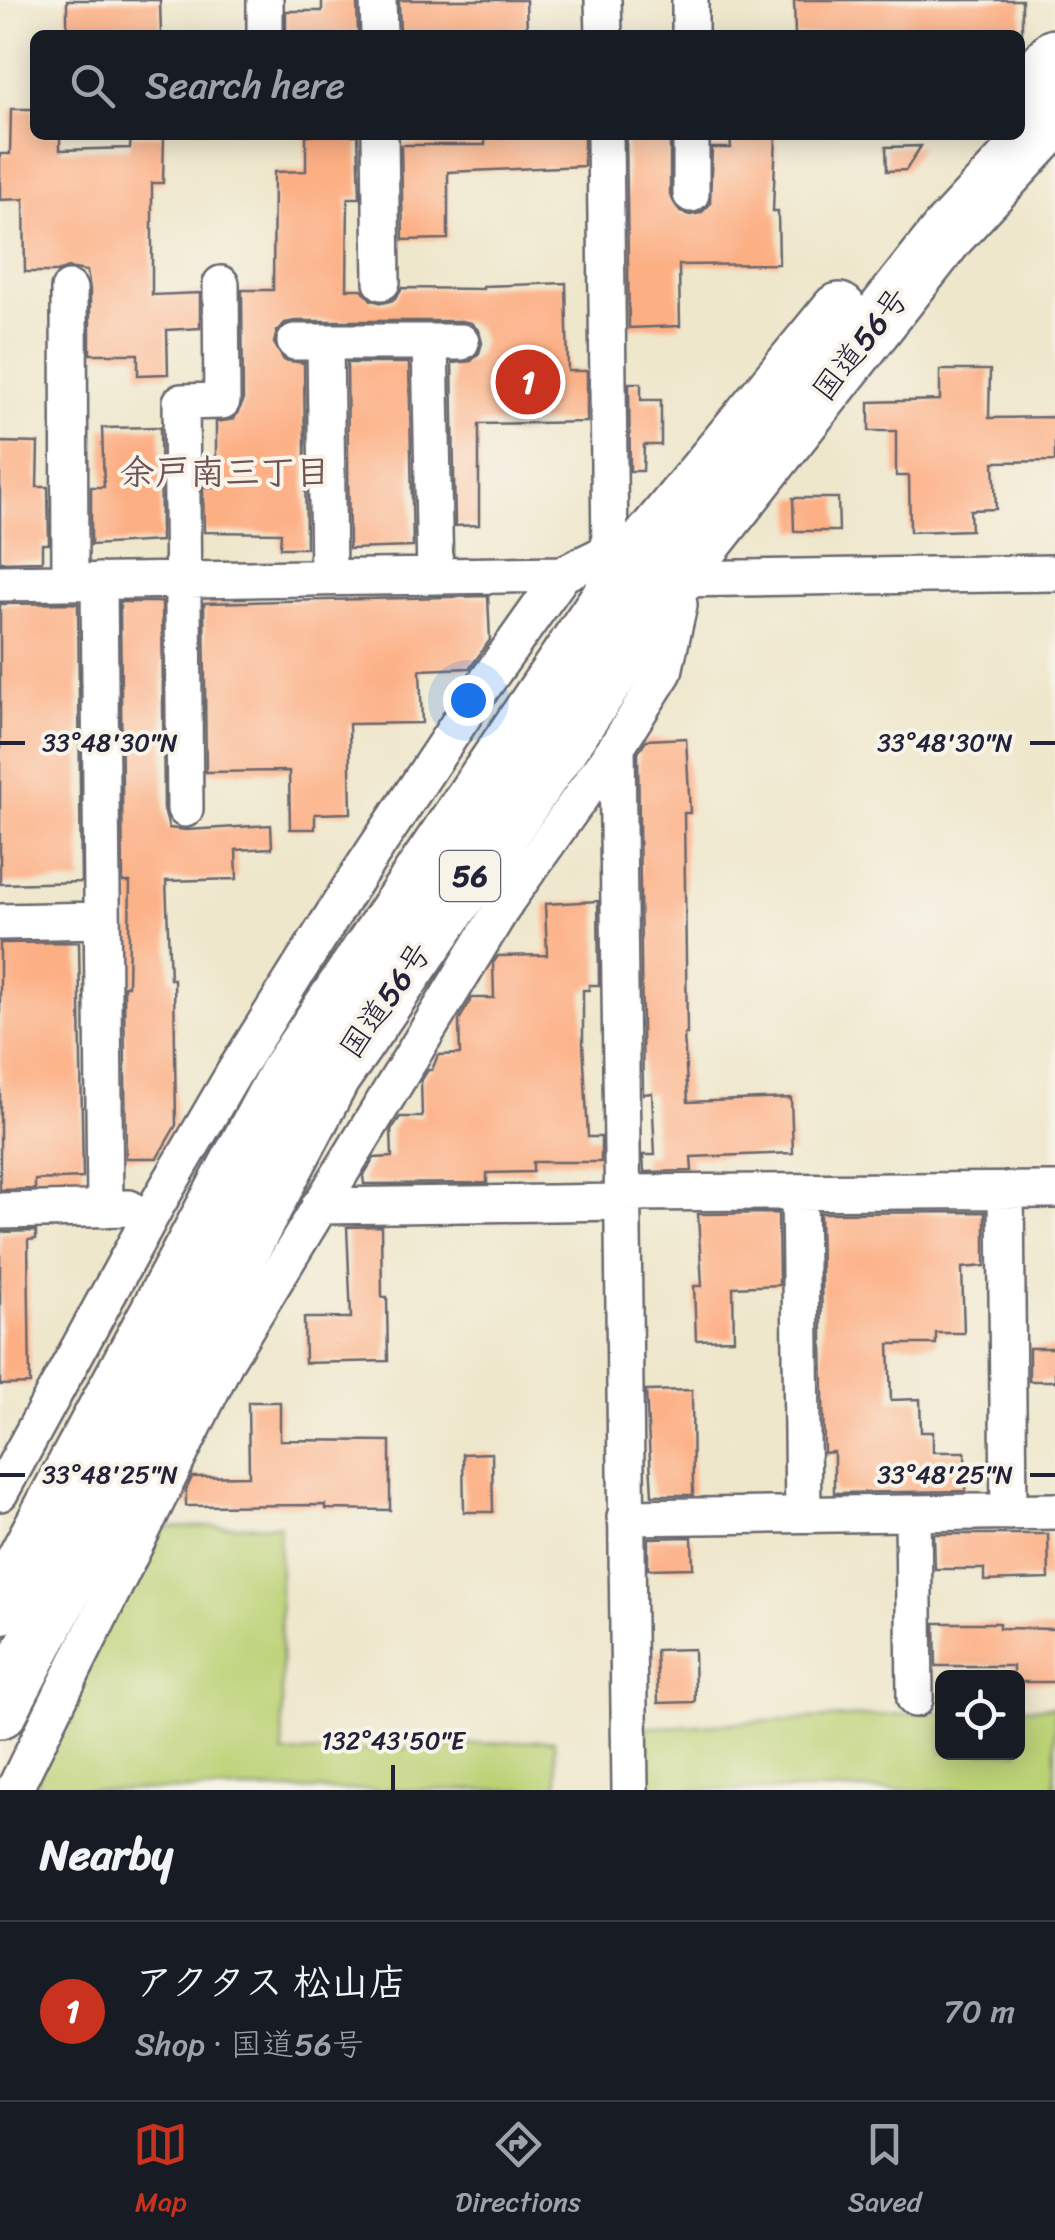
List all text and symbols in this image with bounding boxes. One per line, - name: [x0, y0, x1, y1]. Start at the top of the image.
- search box: [30, 30, 1025, 140]
- text: Search here: [145, 52, 345, 119]
- icon: search: [65, 58, 120, 113]
- street label: 国道56号: [797, 274, 924, 415]
- pin: 1: [496, 344, 560, 420]
- district label: 余戸南三丁目: [120, 441, 330, 503]
- your location: [443, 675, 494, 726]
- text: 33°48'30"N: [42, 720, 178, 765]
- text: 33°48'30"N: [877, 720, 1013, 765]
- road number: 56: [440, 851, 500, 901]
- street label: 国道56号: [324, 929, 447, 1071]
- text: 33°48'25"N: [42, 1452, 178, 1497]
- text: 33°48'25"N: [877, 1452, 1013, 1497]
- map controls: [935, 1670, 1025, 1760]
- button: locate: [935, 1670, 1025, 1760]
- text: 132°43'50"E: [321, 1718, 467, 1763]
- text: Nearby: [40, 1818, 173, 1892]
- text: アクタス 松山店: [135, 1949, 407, 2016]
- text: 1: [66, 1983, 79, 2040]
- text: 70 m: [944, 1983, 1015, 2040]
- text: Shop · 国道56号: [135, 2016, 364, 2073]
- tab: Map: [133, 2117, 188, 2226]
- tab: Directions: [455, 2117, 581, 2226]
- tab: Saved: [848, 2117, 922, 2226]

